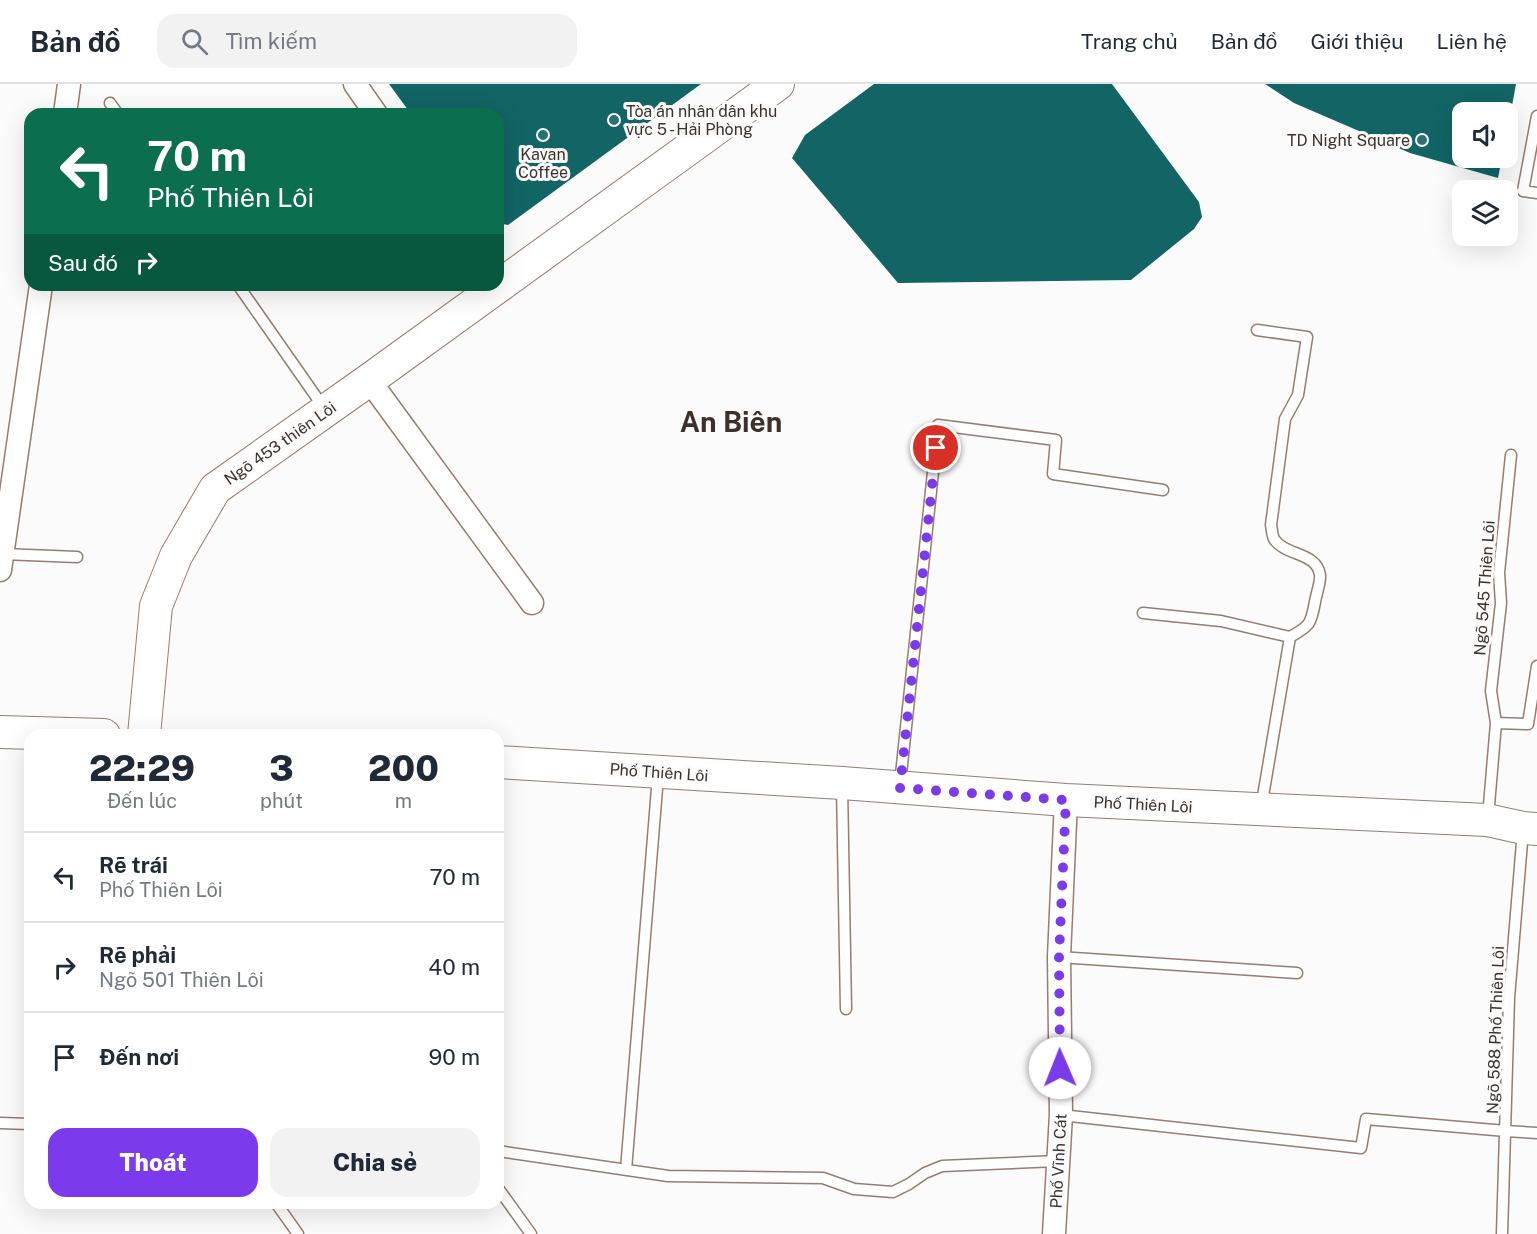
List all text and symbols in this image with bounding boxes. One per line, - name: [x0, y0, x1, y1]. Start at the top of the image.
- search box: [157, 14, 577, 68]
- text: Bản đồ: [30, 25, 121, 58]
- icon: search: [178, 25, 211, 58]
- text: Tìm kiếm: [226, 28, 317, 54]
- text: Trang chủ: [1081, 29, 1178, 54]
- text: Bản đồ: [1211, 29, 1278, 54]
- text: Giới thiệu: [1311, 29, 1404, 54]
- text: Liên hệ: [1437, 29, 1507, 54]
- place label: Tòa án nhân dân khu vực 5 - Hải Phòng: [626, 102, 777, 139]
- map controls: [1452, 102, 1518, 246]
- button: sound: [1452, 102, 1518, 168]
- marker: Tòa án nhân dân khu vực 5 - Hải Phòng: [607, 113, 621, 127]
- marker: Kavan Coffee: [536, 128, 550, 142]
- text: 70 m: [147, 131, 247, 180]
- place label: TD Night Square: [1287, 131, 1410, 150]
- icon: left: [48, 132, 126, 210]
- marker: TD Night Square: [1415, 133, 1429, 147]
- place label: Kavan Coffee: [518, 145, 568, 182]
- button: layers: [1452, 180, 1518, 246]
- text: Phố Thiên Lôi: [147, 181, 314, 213]
- icon: right: [130, 246, 163, 279]
- text: Sau đó: [48, 250, 118, 276]
- street label: Ngõ 453 thiên Lôi: [221, 398, 340, 489]
- district label: An Biên: [680, 405, 782, 438]
- pin: [910, 422, 961, 473]
- icon: arrive: [919, 431, 952, 464]
- street label: Ngõ 545 Thiên Lôi: [1470, 520, 1499, 656]
- text: 22:29: [89, 747, 195, 789]
- text: 3: [269, 747, 294, 789]
- text: 200: [368, 747, 439, 789]
- street label: Phố Thiên Lôi: [609, 760, 709, 785]
- text: Đến lúc: [107, 789, 177, 813]
- text: phút: [260, 789, 303, 813]
- text: m: [395, 789, 412, 813]
- street label: Phố Thiên Lôi: [1093, 792, 1193, 817]
- text: Rẽ trái: [99, 852, 168, 878]
- icon: left: [48, 861, 81, 894]
- text: 70 m: [429, 864, 480, 890]
- text: Phố Thiên Lôi: [99, 878, 223, 902]
- text: Rẽ phải: [99, 942, 176, 968]
- street label: Ngõ 588 Phố Thiên Lôi: [1483, 946, 1508, 1114]
- icon: right: [48, 951, 81, 984]
- text: 40 m: [428, 954, 480, 980]
- text: Ngõ 501 Thiên Lôi: [99, 968, 264, 992]
- position arrow: [1028, 1036, 1092, 1100]
- icon: arrive: [48, 1041, 81, 1074]
- text: Đến nơi: [99, 1044, 179, 1070]
- text: 90 m: [429, 1044, 480, 1070]
- street label: Phố Vĩnh Cát: [1047, 1113, 1070, 1209]
- button: Thoát: [48, 1128, 258, 1197]
- button: Chia sẻ: [270, 1128, 480, 1197]

